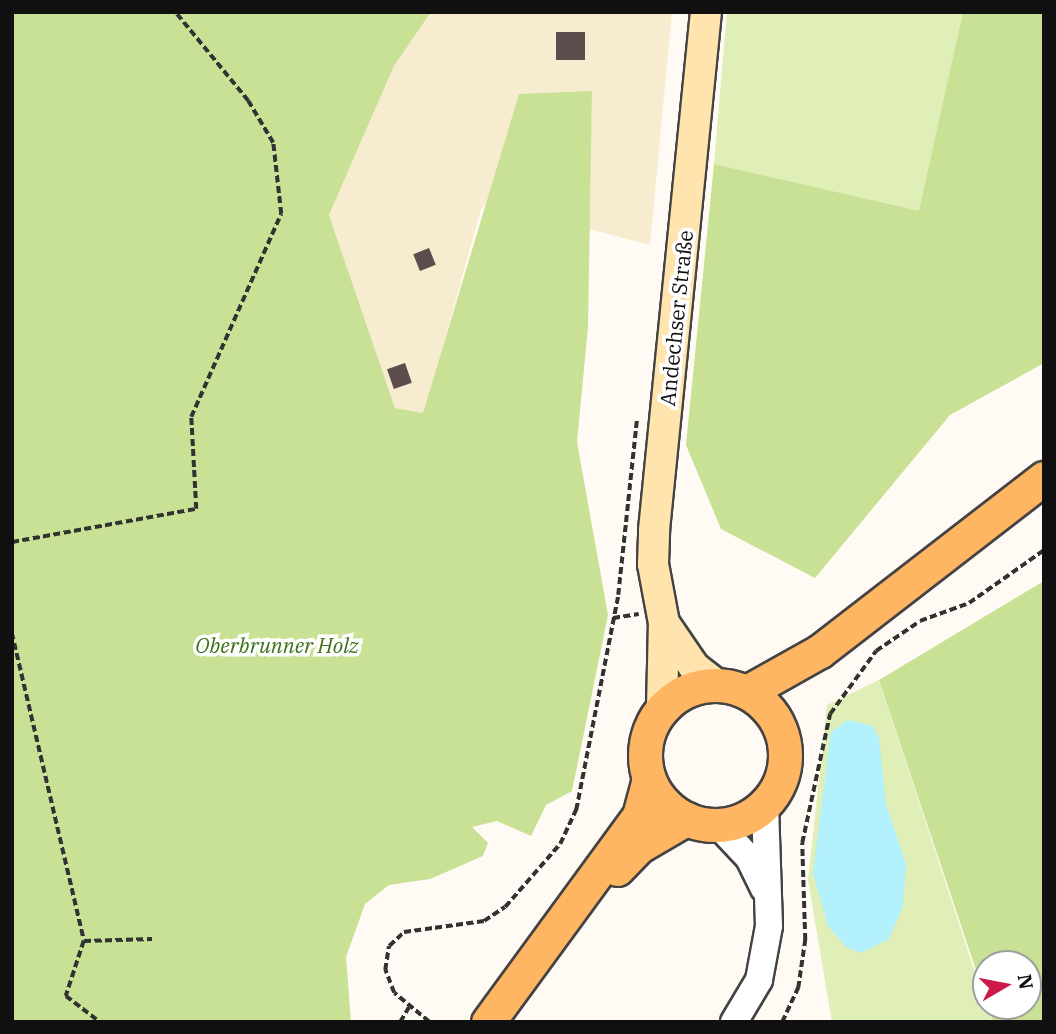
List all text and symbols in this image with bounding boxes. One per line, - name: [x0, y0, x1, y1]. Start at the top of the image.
- street label: Andechser Straße: [654, 229, 698, 407]
- park label: Oberbrunner Holz: [195, 632, 359, 658]
- north arrow: [972, 950, 1042, 1020]
- text: N: [1013, 972, 1039, 991]

